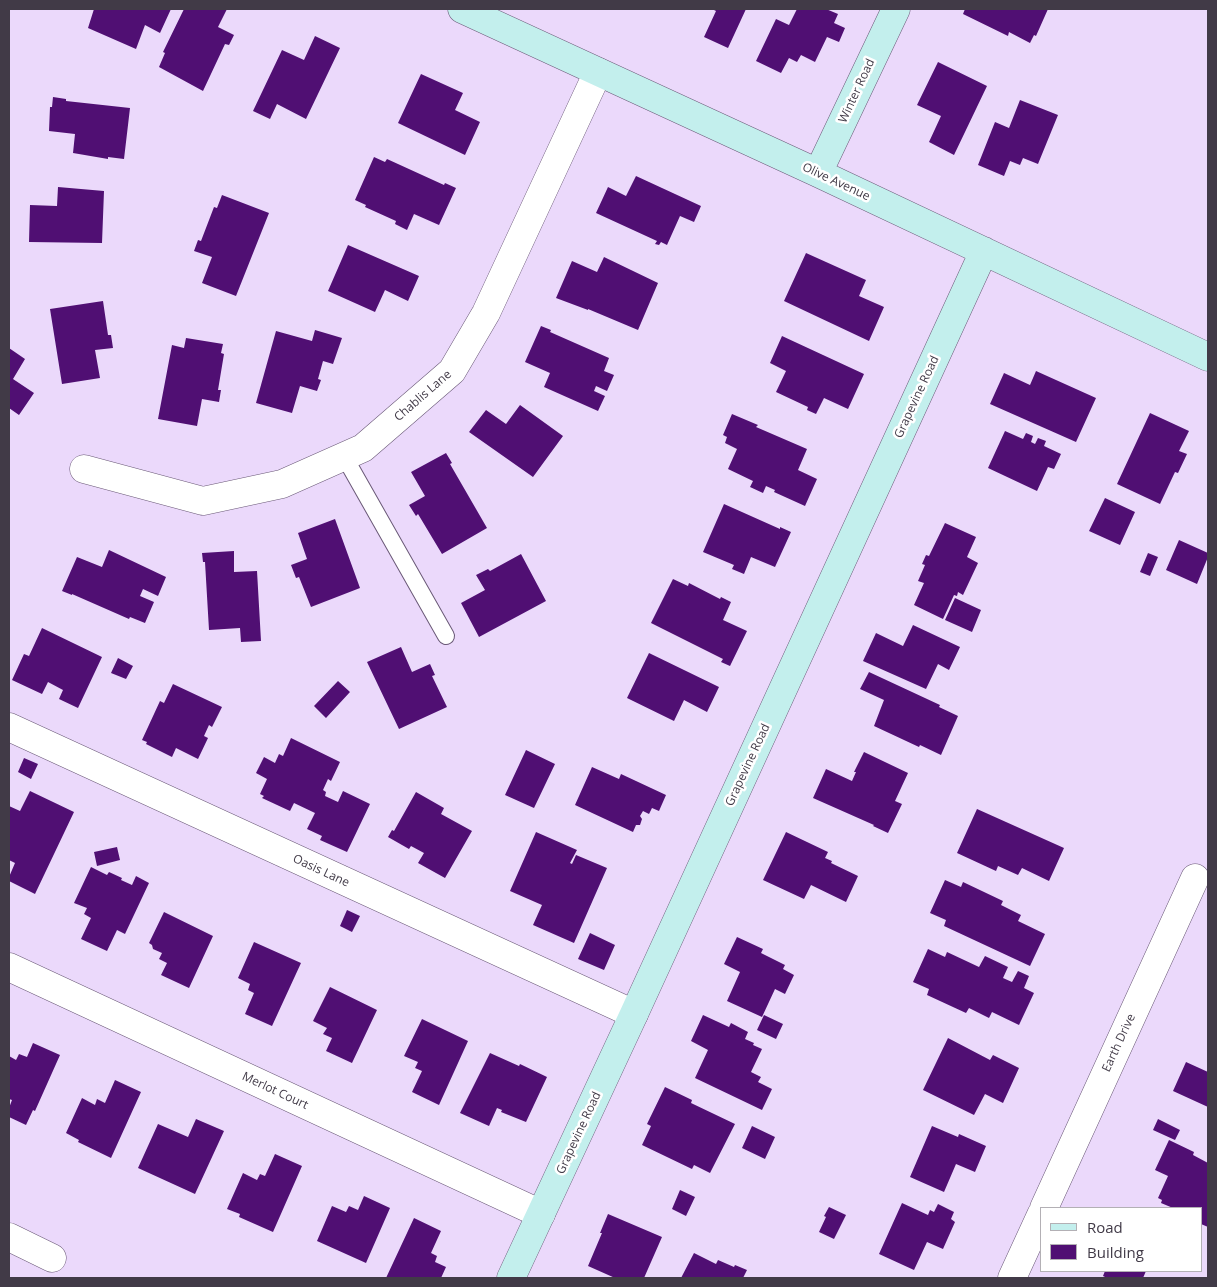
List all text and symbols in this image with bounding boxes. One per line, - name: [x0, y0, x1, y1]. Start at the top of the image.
- street label: Winter Road: [836, 57, 878, 125]
- street label: Olive Avenue: [800, 160, 872, 204]
- street label: Grapevine Road: [892, 354, 942, 440]
- street label: Chablis Lane: [392, 367, 454, 425]
- street label: Grapevine Road: [723, 722, 773, 808]
- street label: Oasis Lane: [290, 852, 352, 890]
- street label: Earth Drive: [1099, 1012, 1139, 1074]
- street label: Merlot Court: [240, 1069, 310, 1113]
- street label: Grapevine Road: [554, 1090, 604, 1176]
- legend: [1040, 1207, 1202, 1272]
- text: Road: [1087, 1217, 1123, 1237]
- text: Building: [1087, 1242, 1144, 1262]

